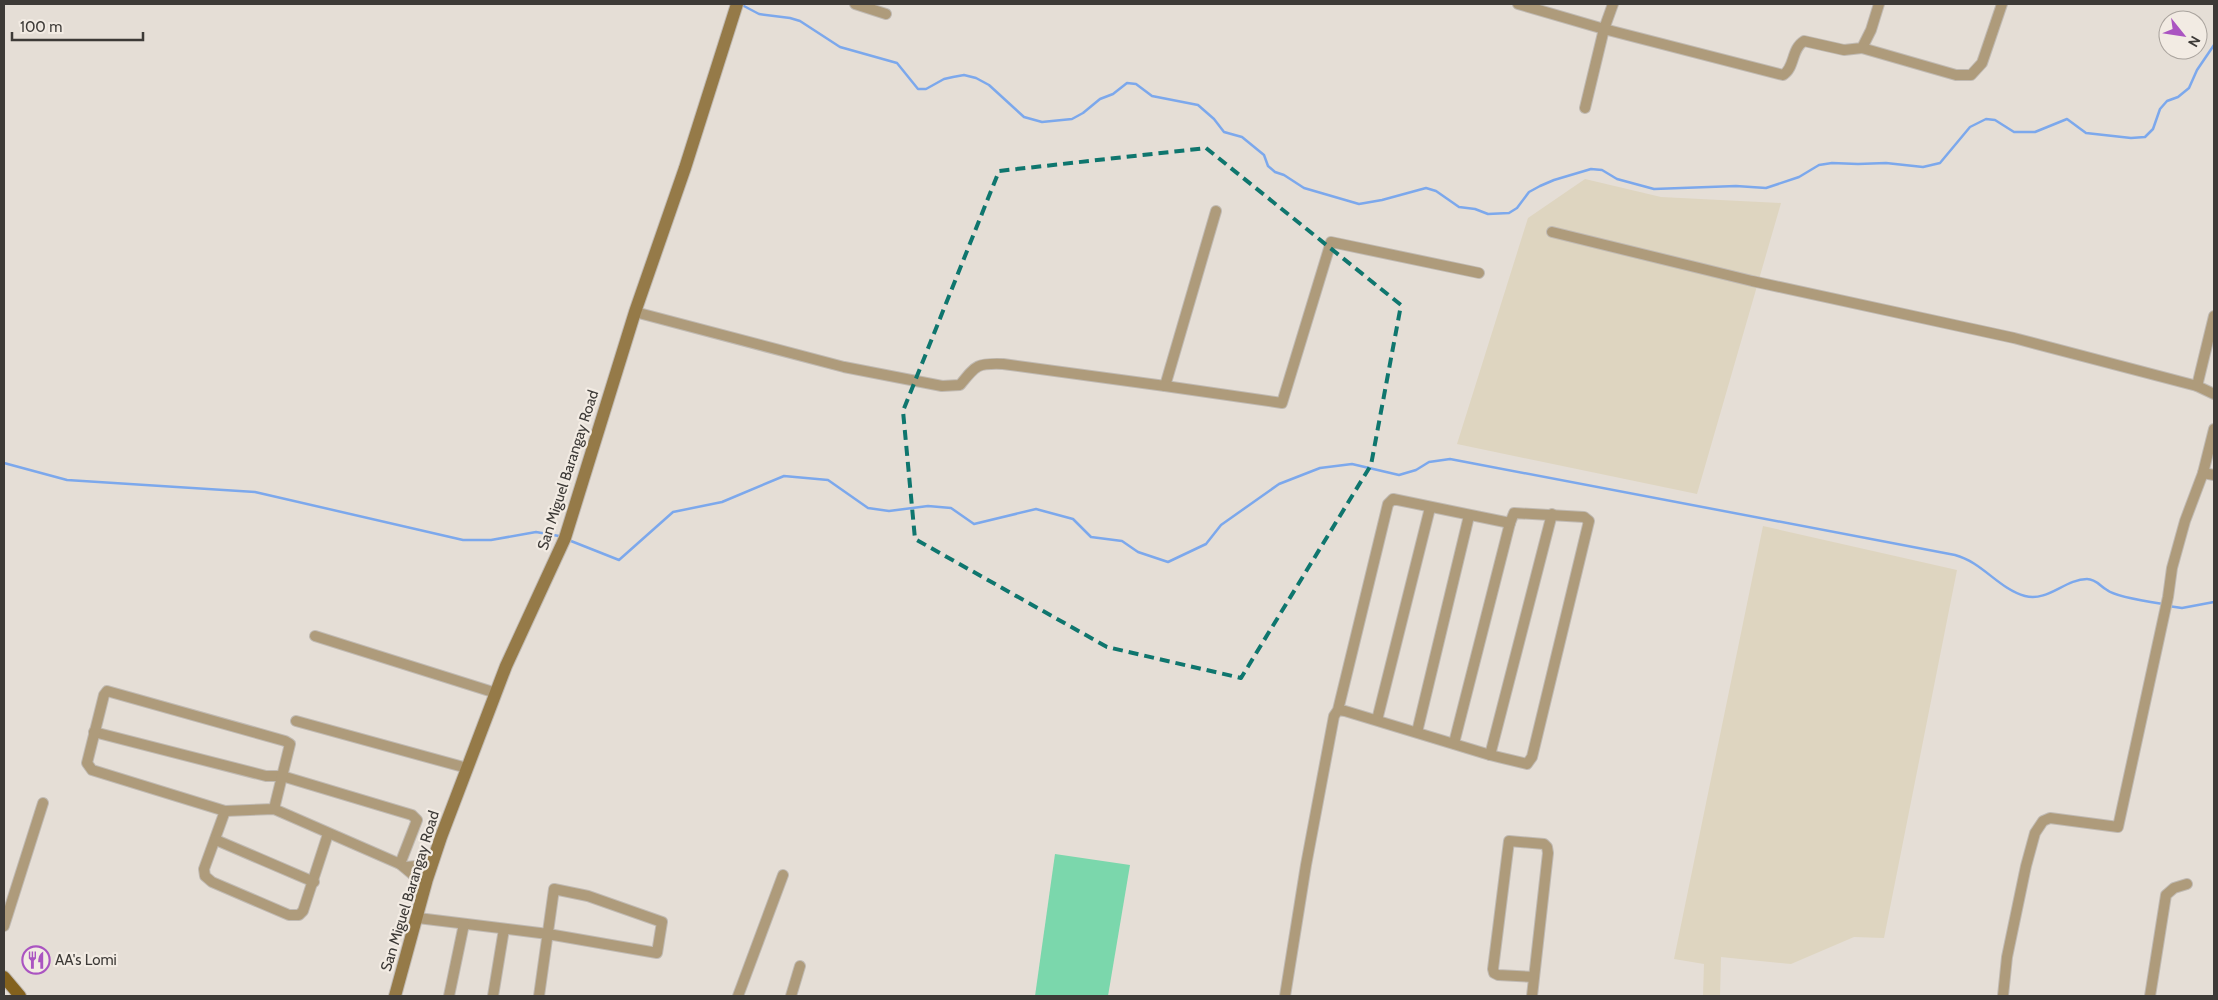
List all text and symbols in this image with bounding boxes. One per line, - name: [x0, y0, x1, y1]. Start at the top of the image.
- scale bar: [12, 10, 144, 42]
- north arrow: [2158, 10, 2208, 60]
- text: 100 m: [20, 18, 62, 36]
- text: N: [2184, 33, 2205, 50]
- street label: San Miguel Barangay Road: [534, 388, 602, 552]
- street label: San Miguel Barangay Road: [377, 808, 443, 974]
- restaurant icon: AA's Lomi: [21, 945, 51, 975]
- place label: AA's Lomi: [55, 951, 117, 969]

